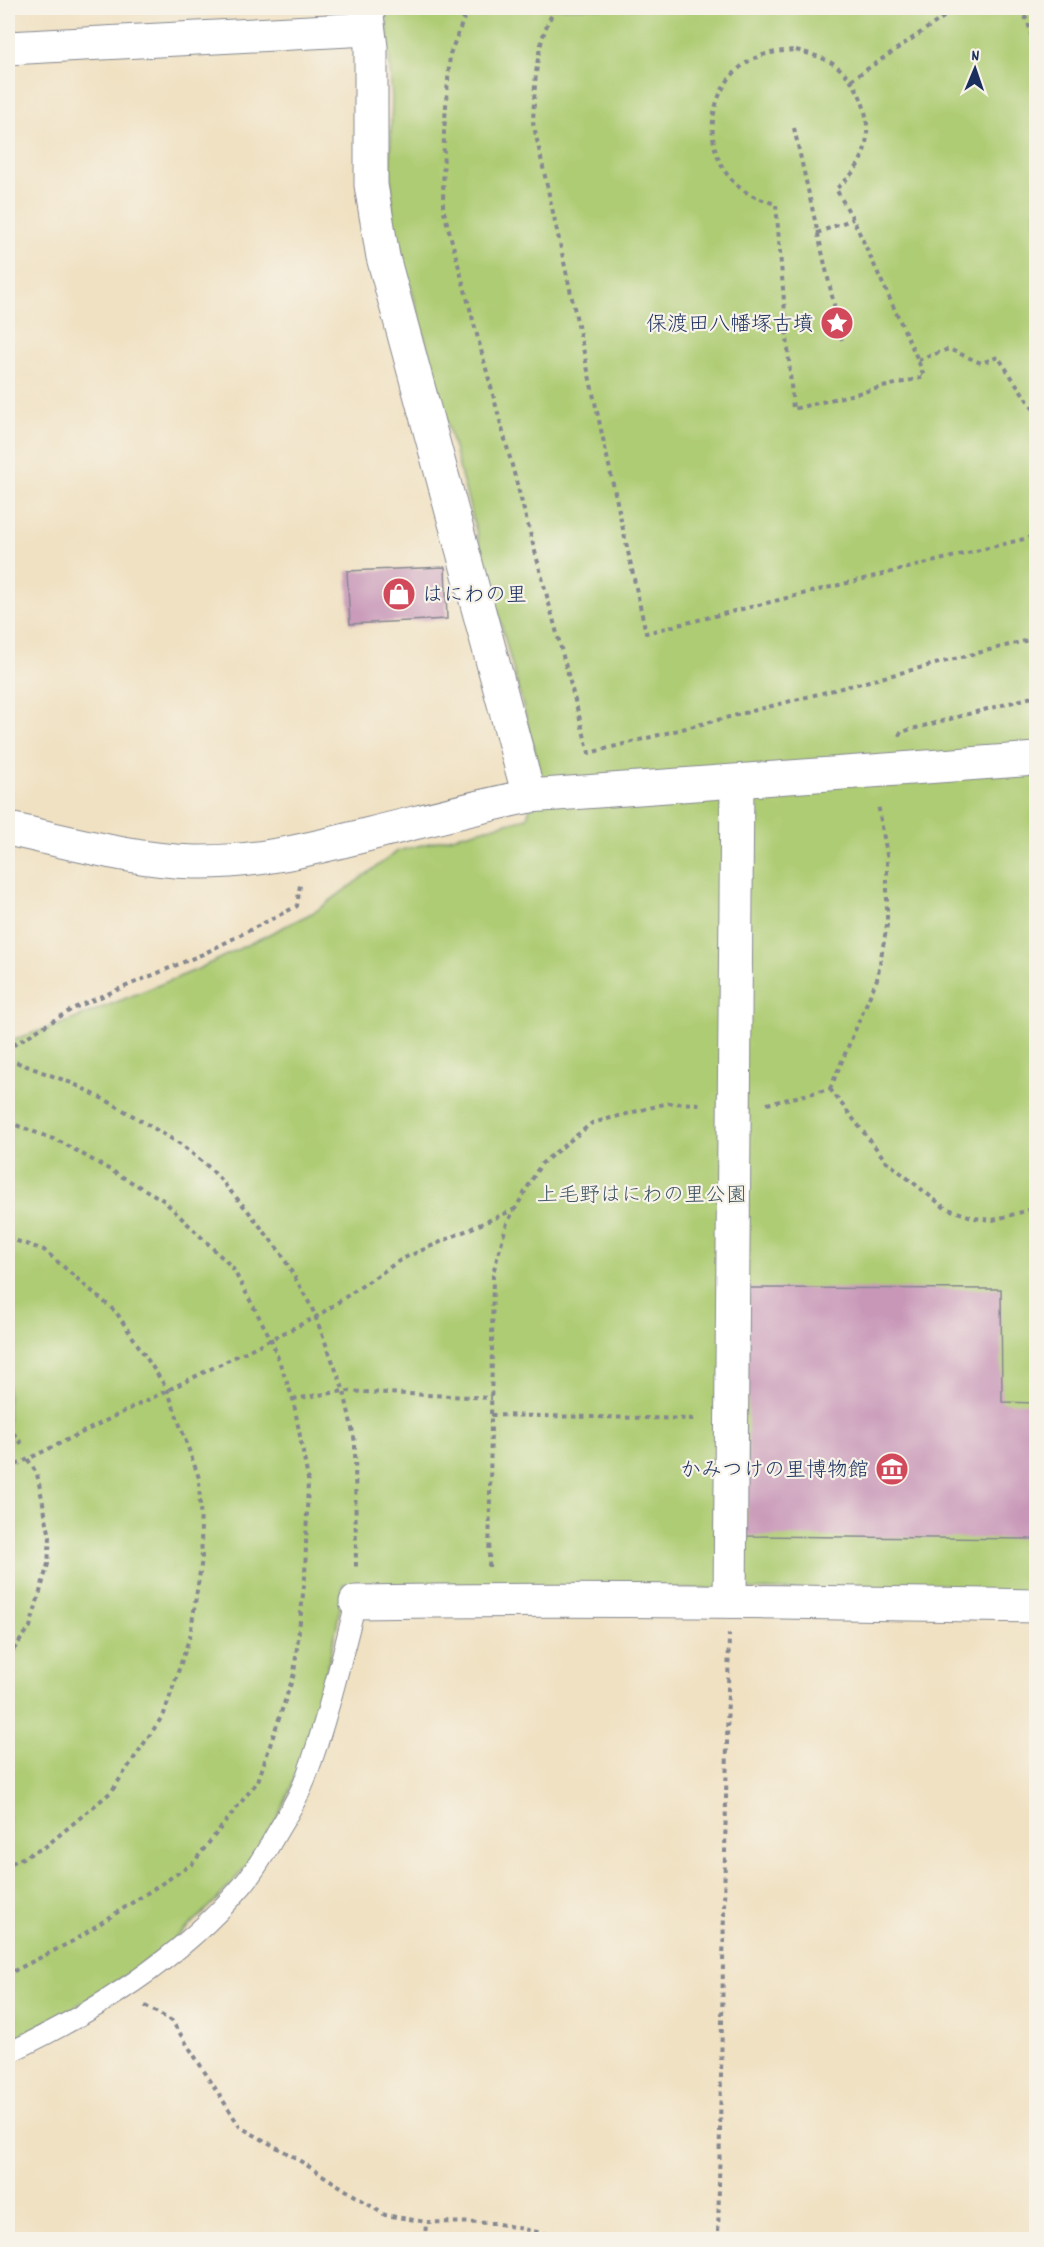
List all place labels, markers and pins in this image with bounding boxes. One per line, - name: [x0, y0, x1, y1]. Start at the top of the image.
- place icon: 保渡田八幡塚古墳: [819, 305, 855, 341]
- place label: 保渡田八幡塚古墳: [646, 311, 814, 341]
- shop icon: はにわの里: [381, 576, 417, 612]
- place label: はにわの里: [422, 582, 527, 612]
- museum icon: かみつけの里博物館: [874, 1451, 910, 1487]
- place label: かみつけの里博物館: [680, 1457, 869, 1487]

